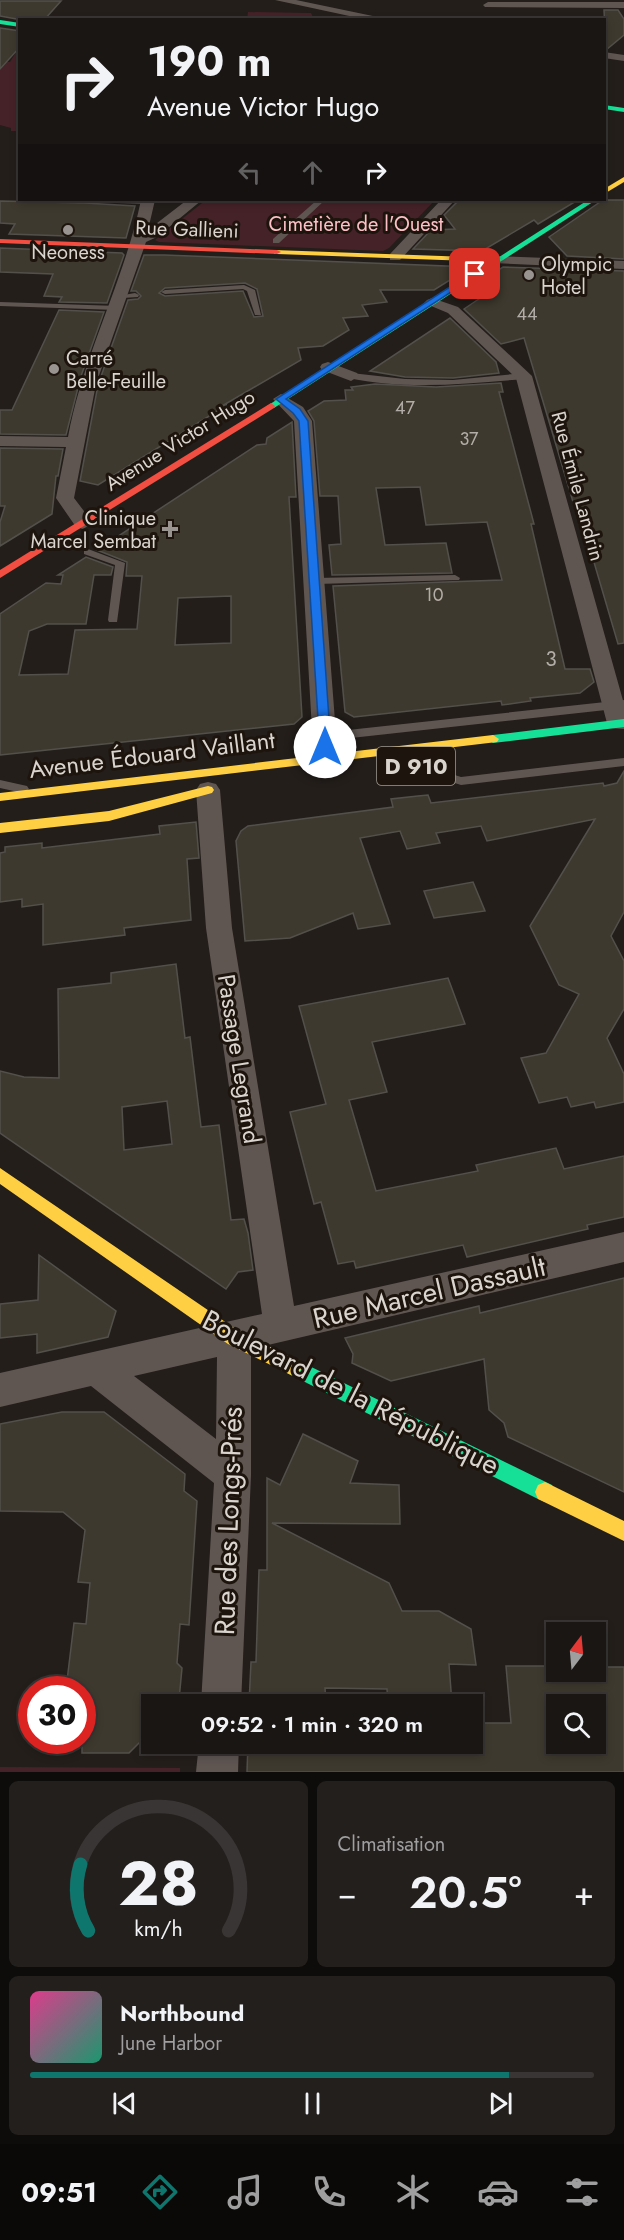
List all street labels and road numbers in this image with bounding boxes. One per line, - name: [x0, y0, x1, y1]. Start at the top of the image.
- street label: Rue Gallieni: [135, 213, 239, 246]
- street label: Avenue Victor Hugo: [100, 383, 261, 498]
- street label: Rue Émile Landrin: [544, 408, 611, 564]
- street label: Avenue Édouard Vaillant: [27, 722, 277, 787]
- road number: D 910: [377, 747, 455, 785]
- street label: Passage Legrand: [209, 972, 270, 1146]
- street label: Rue Marcel Dassault: [309, 1246, 550, 1339]
- street label: Boulevard de la République: [195, 1300, 506, 1485]
- street label: Rue des Longs-Prés: [204, 1406, 253, 1636]

